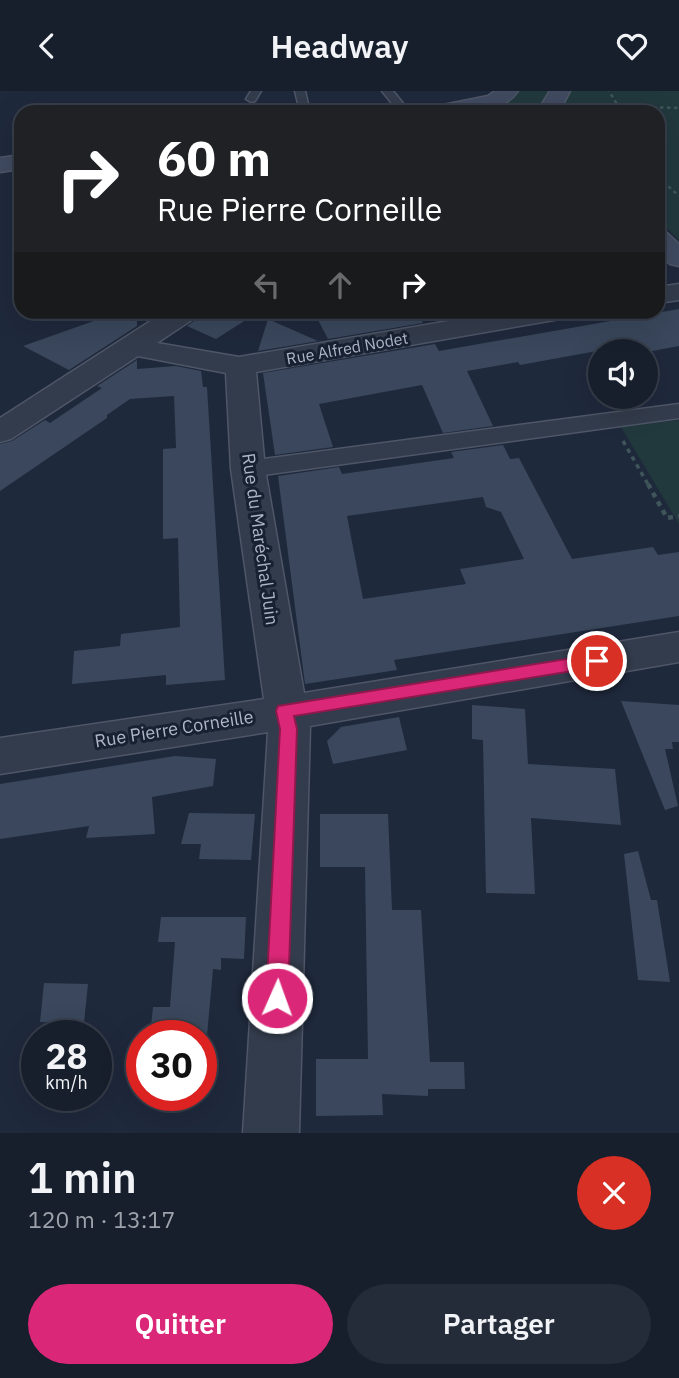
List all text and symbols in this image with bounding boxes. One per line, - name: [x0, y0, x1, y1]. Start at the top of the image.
- text: Headway: [270, 25, 409, 67]
- icon: back: [28, 27, 66, 65]
- icon: heart: [613, 27, 651, 65]
- text: 60 m: [157, 126, 271, 189]
- icon: right: [42, 133, 133, 224]
- text: Rue Pierre Corneille: [157, 188, 442, 230]
- icon: left: [248, 266, 286, 304]
- icon: ahead: [321, 266, 359, 304]
- icon: right: [394, 266, 432, 304]
- street label: Rue Alfred Nodet: [285, 327, 409, 369]
- map controls: [588, 339, 658, 409]
- button: sound: [588, 339, 658, 409]
- street label: Rue du Maréchal Juin: [237, 451, 284, 626]
- pin: [567, 631, 627, 691]
- icon: arrive: [578, 642, 616, 680]
- street label: Rue Pierre Corneille: [93, 705, 255, 752]
- position arrow: [240, 961, 314, 1035]
- speed limit sign: 30: [126, 1020, 217, 1111]
- text: 28: [45, 1033, 88, 1079]
- text: km/h: [45, 1071, 88, 1094]
- text: 1 min: [28, 1150, 137, 1205]
- button: close: [577, 1156, 651, 1230]
- text: 120 m · 13:17: [28, 1204, 175, 1234]
- button: Quitter: [28, 1284, 333, 1364]
- button: Partager: [347, 1284, 651, 1364]

